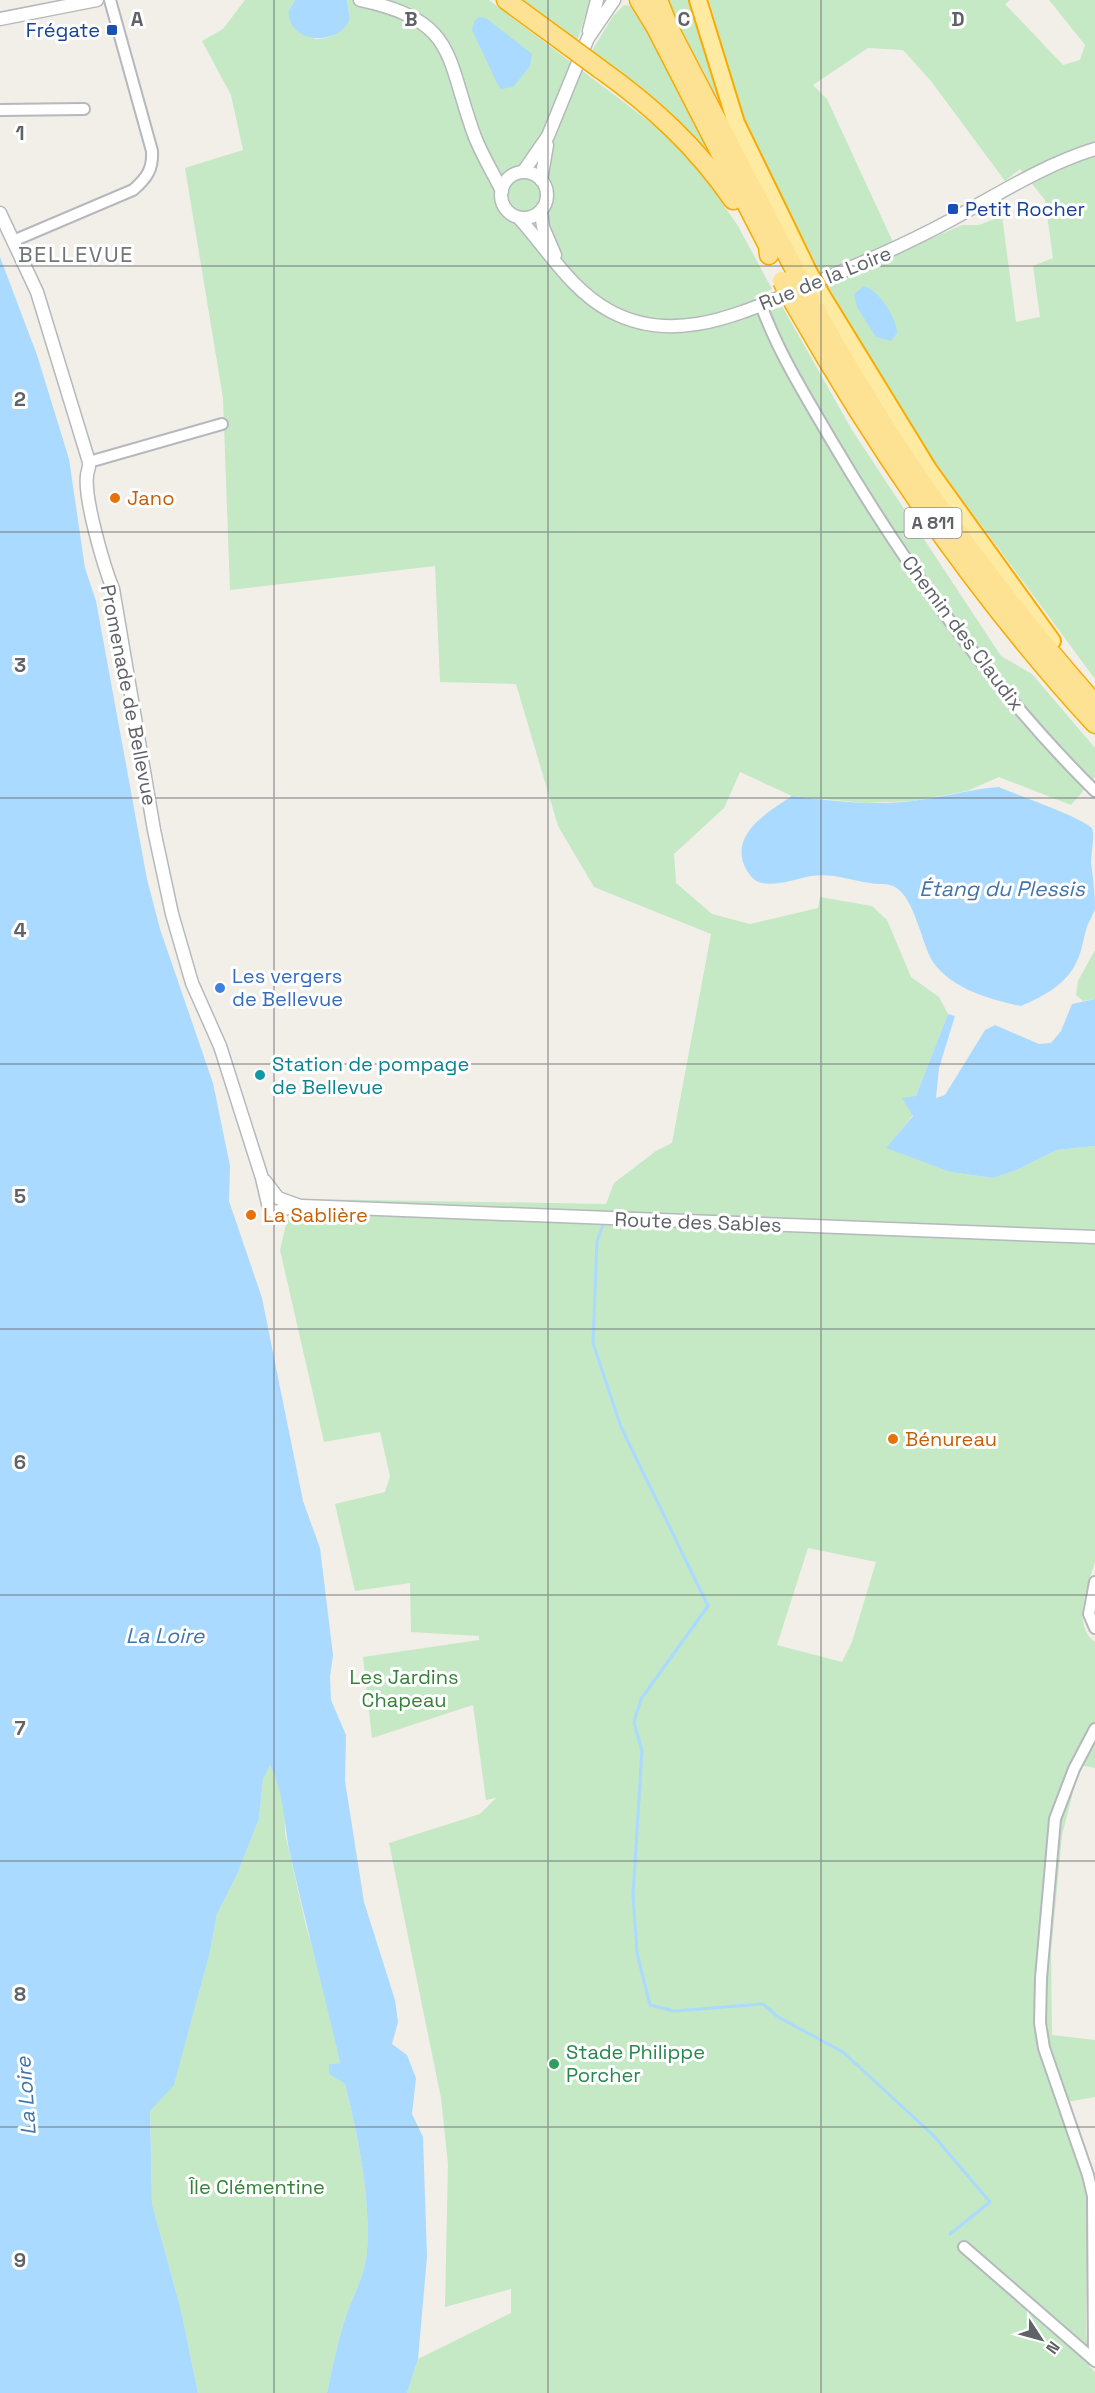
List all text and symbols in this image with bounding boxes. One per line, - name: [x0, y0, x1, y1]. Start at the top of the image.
- text: A: [131, 6, 144, 32]
- text: B: [404, 6, 418, 32]
- text: C: [678, 6, 691, 32]
- text: D: [951, 6, 965, 32]
- place label: Frégate: [26, 17, 100, 43]
- marker: Frégate: [105, 23, 119, 37]
- text: 1: [15, 120, 25, 146]
- place label: Petit Rocher: [965, 196, 1085, 222]
- marker: Petit Rocher: [946, 202, 960, 216]
- district label: BELLEVUE: [18, 240, 134, 268]
- street label: Rue de la Loire: [755, 240, 895, 316]
- text: 2: [14, 386, 26, 412]
- place label: Jano: [127, 485, 175, 511]
- marker: Jano: [108, 491, 122, 505]
- road number: A 811: [904, 508, 962, 538]
- street label: Chemin des Claudix: [896, 550, 1030, 716]
- street label: Promenade de Bellevue: [95, 582, 163, 808]
- text: 3: [14, 652, 26, 678]
- water label: Étang du Plessis: [919, 875, 1086, 902]
- text: 4: [14, 917, 27, 943]
- place label: Les vergers de Bellevue: [232, 963, 343, 1012]
- marker: Les vergers de Bellevue: [213, 981, 227, 995]
- place label: Station de pompage de Bellevue: [272, 1051, 469, 1100]
- marker: Station de pompage de Bellevue: [253, 1068, 267, 1082]
- text: 5: [14, 1183, 26, 1209]
- place label: La Sablière: [263, 1202, 368, 1228]
- street label: Route des Sables: [614, 1206, 782, 1238]
- marker: La Sablière: [244, 1208, 258, 1222]
- place label: Bénureau: [905, 1426, 997, 1452]
- marker: Bénureau: [886, 1432, 900, 1446]
- text: 6: [14, 1449, 26, 1475]
- water label: La Loire: [126, 1622, 206, 1649]
- park label: Les Jardins Chapeau: [350, 1664, 459, 1713]
- text: 7: [14, 1715, 26, 1741]
- text: 8: [14, 1981, 26, 2007]
- place label: Stade Philippe Porcher: [566, 2039, 705, 2088]
- water label: La Loire: [9, 2054, 42, 2136]
- marker: Stade Philippe Porcher: [547, 2057, 561, 2071]
- park label: Île Clémentine: [187, 2174, 325, 2200]
- text: 9: [14, 2247, 26, 2273]
- north arrow: [1011, 2309, 1071, 2369]
- text: N: [1041, 2337, 1064, 2358]

